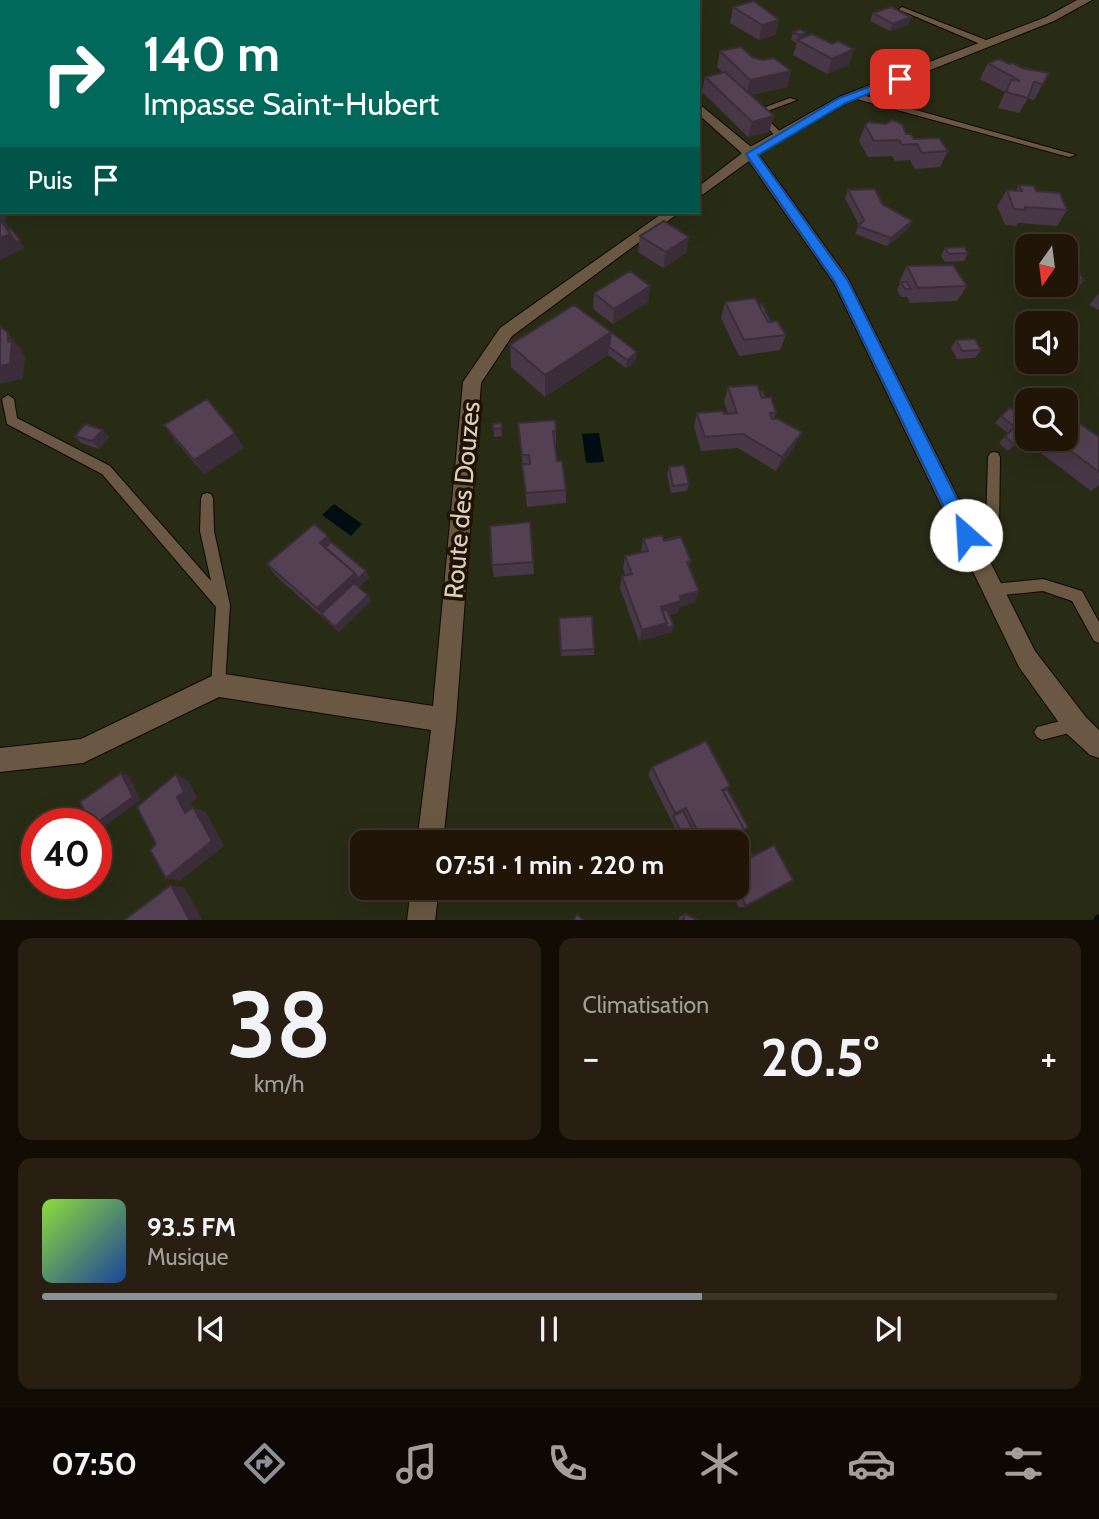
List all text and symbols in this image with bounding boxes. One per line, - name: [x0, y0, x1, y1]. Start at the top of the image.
- text: 140 m: [143, 24, 280, 83]
- icon: right: [28, 28, 119, 119]
- pin: [870, 49, 930, 109]
- icon: arrive: [881, 60, 919, 98]
- text: Impasse Saint-Hubert: [143, 84, 439, 123]
- icon: arrive: [87, 161, 125, 199]
- text: Puis: [28, 164, 73, 196]
- north arrow: [1015, 234, 1078, 298]
- map controls: [1015, 234, 1078, 451]
- button: sound: [1015, 311, 1078, 374]
- button: search: [1015, 388, 1078, 451]
- street label: Route des Douzes: [437, 400, 487, 600]
- position arrow: [929, 498, 1003, 572]
- speed limit sign: 40: [21, 808, 112, 899]
- text: 07:51 · 1 min · 220 m: [435, 849, 664, 881]
- text: 38: [227, 969, 331, 1080]
- text: Climatisation: [583, 991, 709, 1019]
- text: 20.5°: [761, 1026, 879, 1089]
- text: −: [583, 1034, 599, 1081]
- text: +: [1040, 1034, 1057, 1081]
- text: km/h: [254, 1070, 304, 1098]
- text: 93.5 FM: [147, 1211, 236, 1243]
- text: Musique: [147, 1243, 229, 1271]
- icon: previous: [192, 1310, 230, 1348]
- icon: pause: [530, 1310, 568, 1348]
- icon: next: [869, 1310, 907, 1348]
- icon: directions: [240, 1439, 289, 1488]
- icon: music: [392, 1439, 441, 1488]
- icon: phone: [543, 1439, 592, 1488]
- icon: climate: [695, 1439, 744, 1488]
- icon: car: [847, 1439, 896, 1488]
- icon: filters: [999, 1439, 1048, 1488]
- text: 07:50: [51, 1444, 137, 1483]

